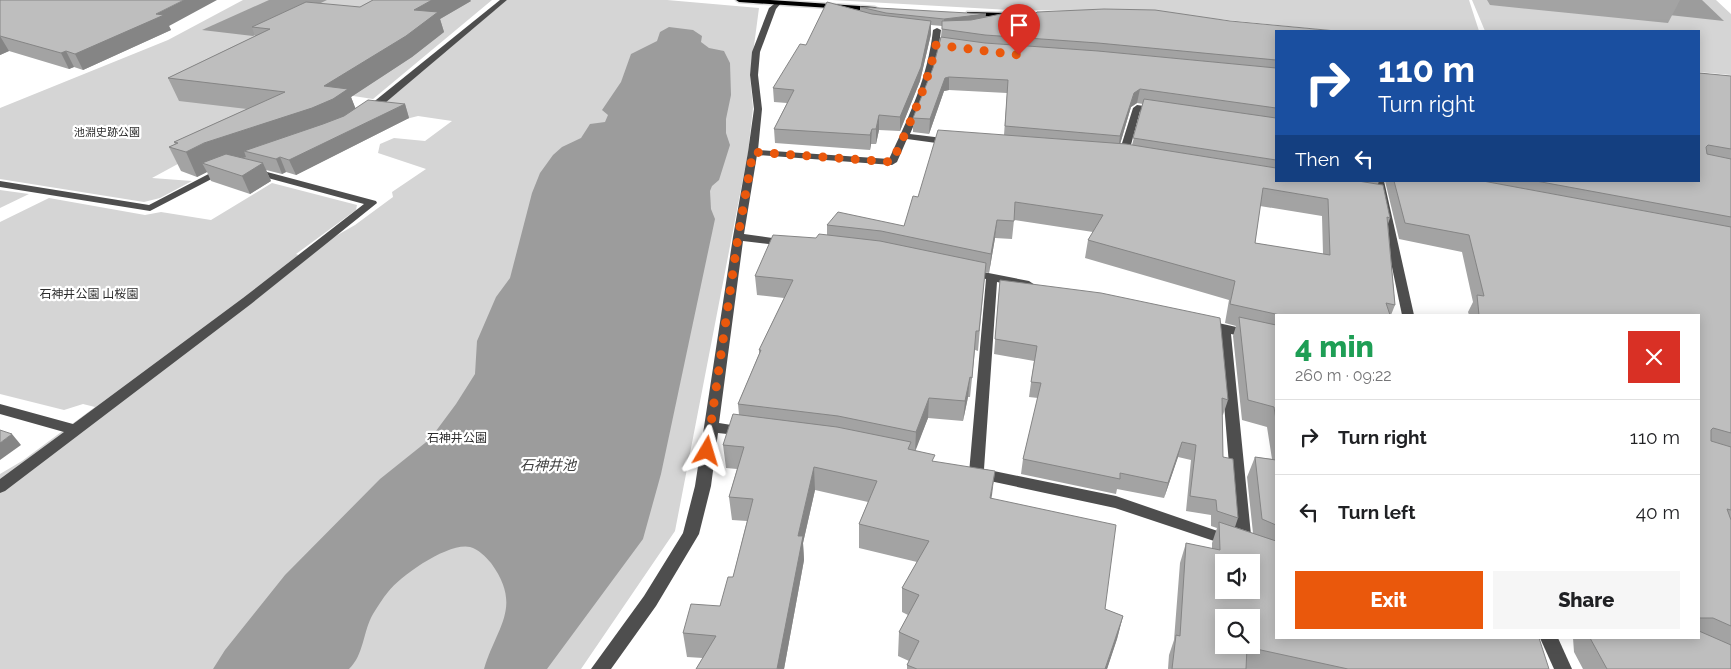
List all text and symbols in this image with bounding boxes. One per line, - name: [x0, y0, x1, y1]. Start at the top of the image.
- pin: [998, 4, 1040, 55]
- icon: arrive: [1005, 11, 1033, 39]
- text: 110 m: [1378, 49, 1475, 90]
- icon: right: [1295, 50, 1360, 115]
- text: Turn right: [1378, 91, 1475, 117]
- park label: 池淵史跡公園: [74, 126, 140, 139]
- icon: left: [1350, 145, 1378, 173]
- text: Then: [1295, 148, 1340, 170]
- park label: 石神井公園 山桜園: [39, 287, 139, 301]
- text: 4 min: [1295, 329, 1374, 364]
- button: close: [1628, 331, 1680, 383]
- text: 260 m · 09:22: [1295, 366, 1392, 385]
- icon: right: [1295, 423, 1323, 451]
- position arrow: [680, 424, 732, 476]
- text: Turn right: [1338, 426, 1427, 448]
- text: 110 m: [1630, 426, 1680, 448]
- park label: 石神井公園: [427, 431, 487, 445]
- water label: 石神井池: [520, 457, 578, 473]
- icon: left: [1295, 498, 1323, 526]
- text: Turn left: [1338, 501, 1415, 523]
- text: 40 m: [1636, 501, 1680, 523]
- map controls: [1215, 554, 1260, 654]
- button: sound: [1215, 554, 1260, 599]
- button: Exit: [1295, 571, 1483, 629]
- button: Share: [1493, 571, 1680, 629]
- button: search: [1215, 609, 1260, 654]

